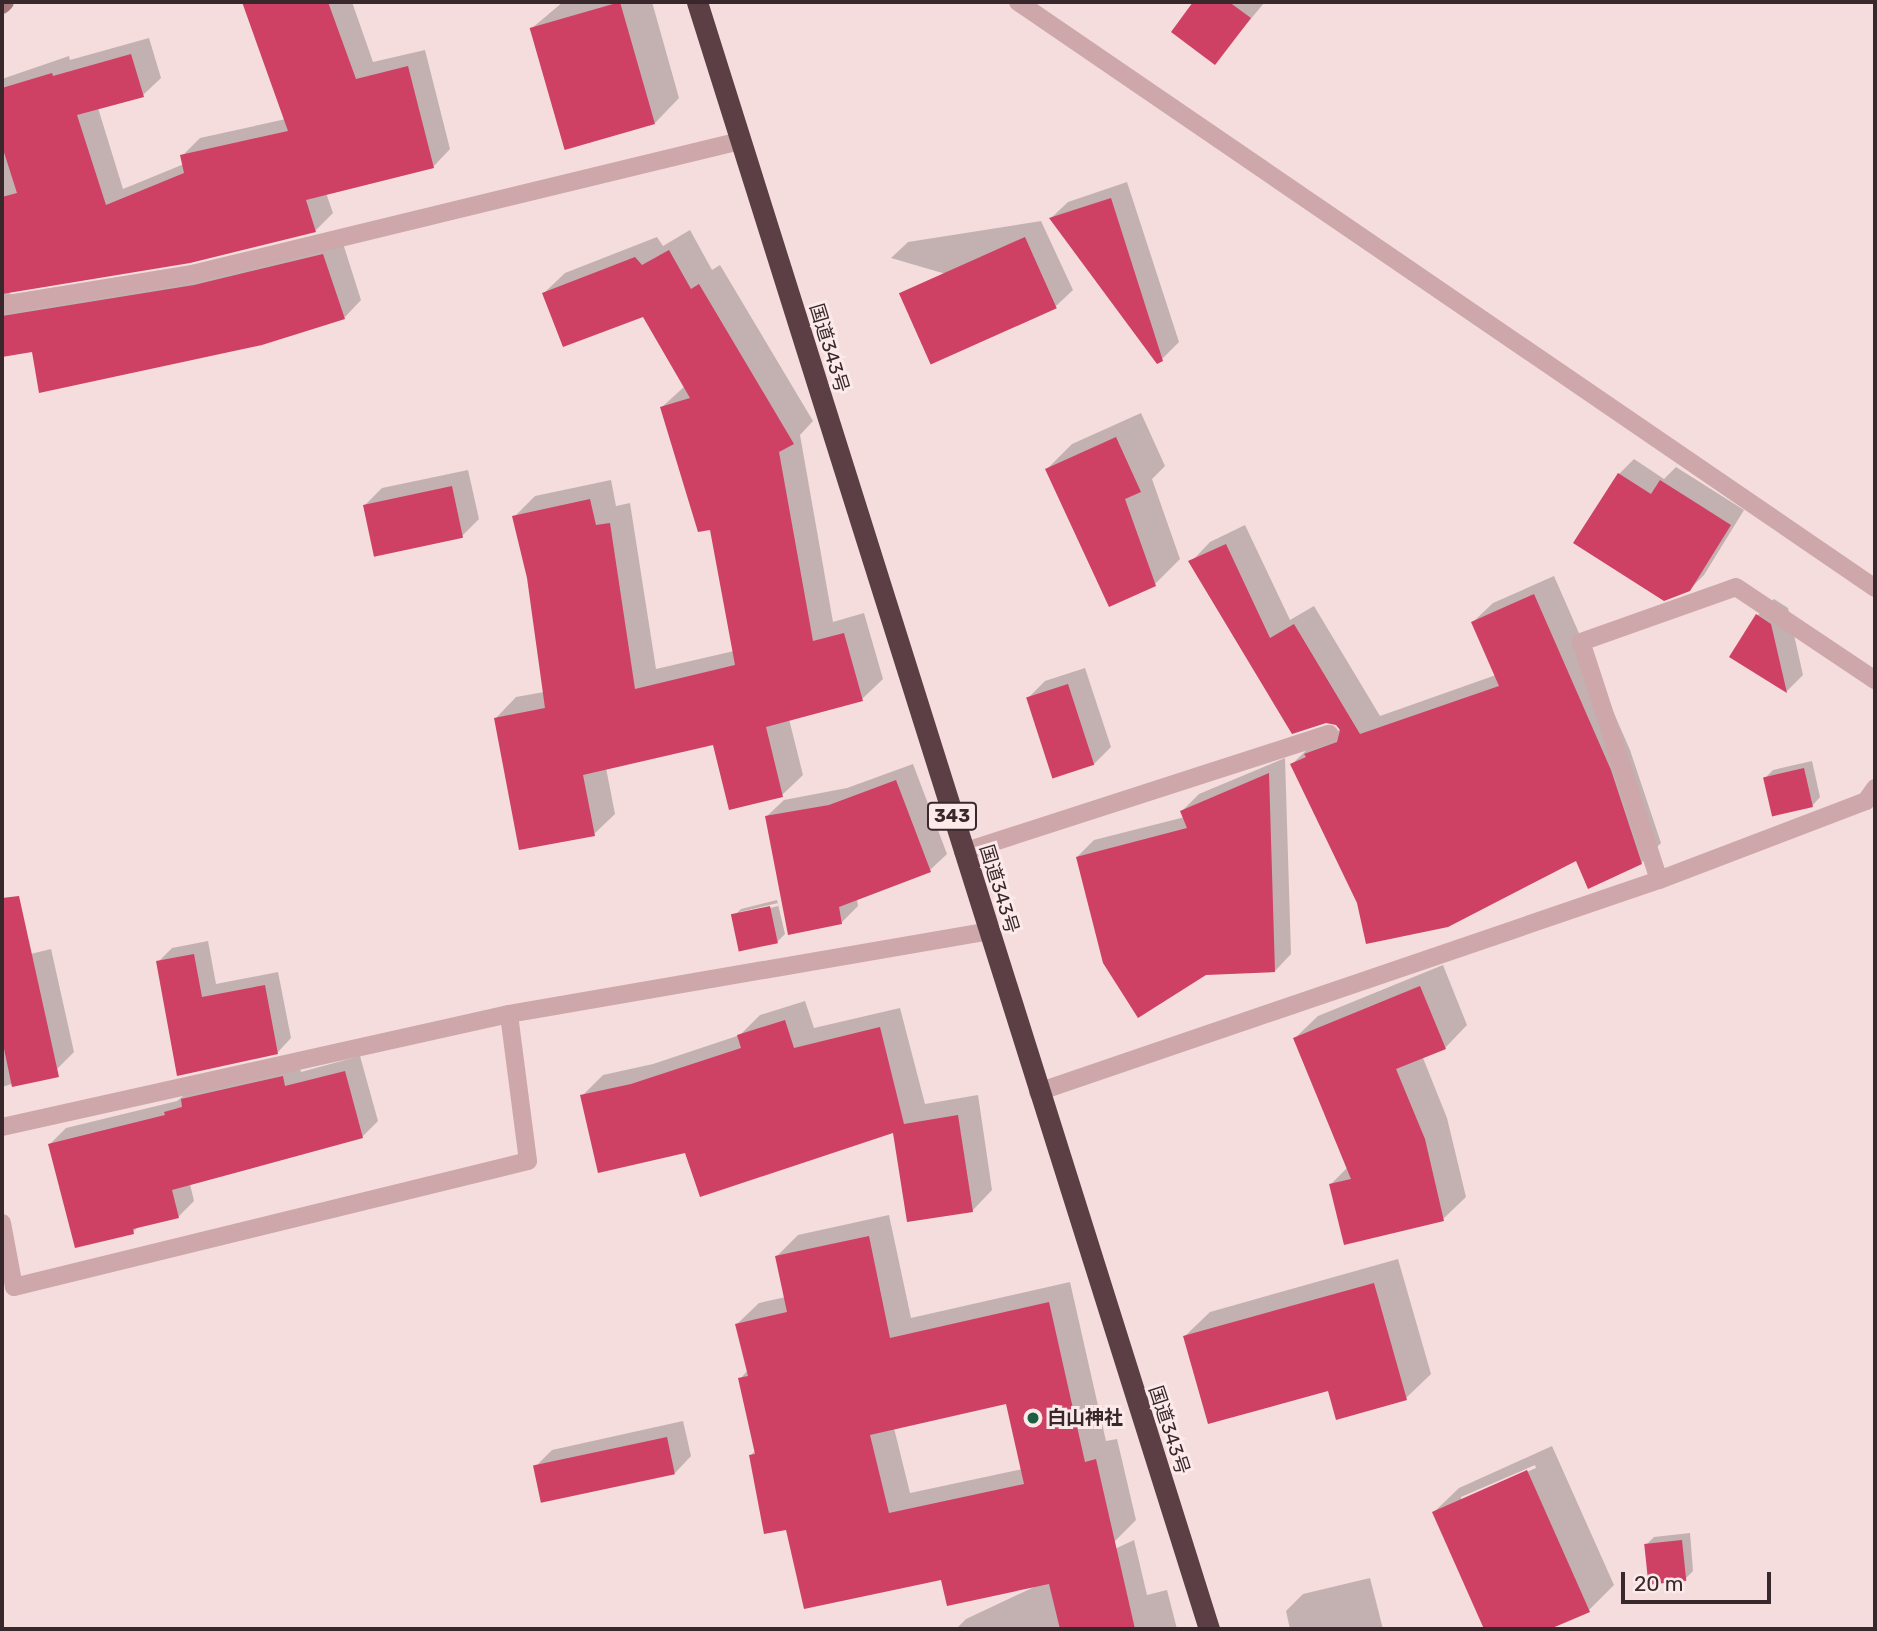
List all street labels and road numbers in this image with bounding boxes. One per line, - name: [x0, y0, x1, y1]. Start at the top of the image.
- street label: 国道343号: [805, 301, 853, 395]
- road number: 343: [926, 802, 978, 830]
- street label: 国道343号: [975, 842, 1023, 936]
- street label: 国道343号: [1144, 1383, 1194, 1477]

